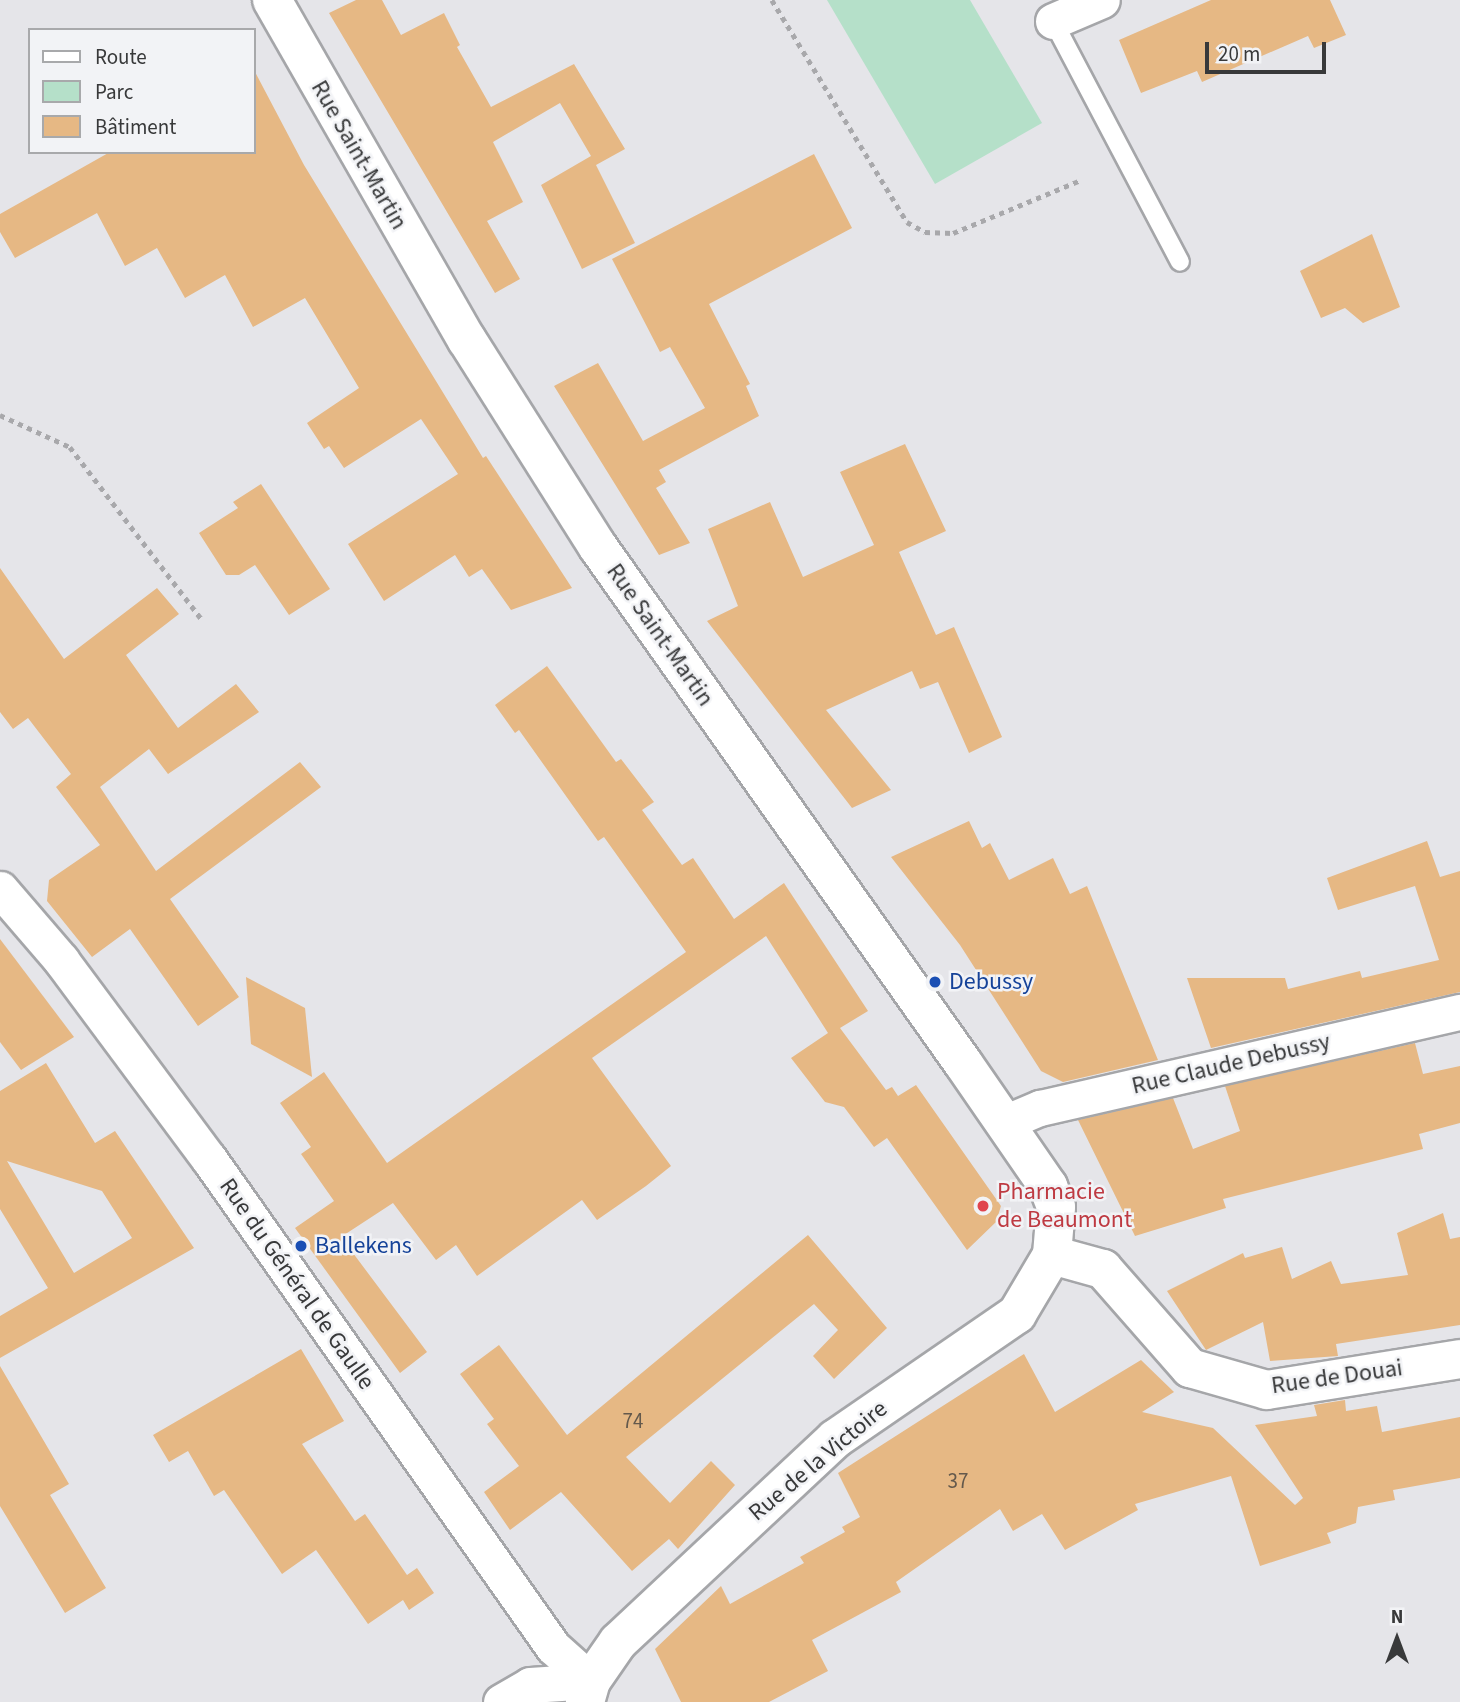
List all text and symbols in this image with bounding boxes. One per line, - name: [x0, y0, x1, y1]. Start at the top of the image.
- legend: [28, 28, 256, 154]
- scale bar: [1208, 28, 1329, 72]
- text: 20 m: [1218, 39, 1260, 69]
- text: Route: [95, 42, 147, 72]
- street label: Rue Saint-Martin: [305, 75, 413, 235]
- text: Parc: [95, 77, 133, 107]
- text: Bâtiment: [95, 112, 176, 142]
- street label: Rue Saint-Martin: [600, 558, 720, 712]
- place label: Debussy: [949, 968, 1033, 996]
- marker: Debussy: [927, 974, 943, 990]
- street label: Rue Claude Debussy: [1129, 1027, 1333, 1101]
- street label: Rue du Général de Gaulle: [213, 1173, 381, 1395]
- place label: Pharmacie de Beaumont: [997, 1178, 1132, 1234]
- marker: Pharmacie de Beaumont: [975, 1198, 991, 1214]
- place label: Ballekens: [315, 1232, 412, 1260]
- marker: Ballekens: [293, 1238, 309, 1254]
- street label: Rue de Douai: [1270, 1354, 1404, 1400]
- street label: Rue de la Victoire: [743, 1395, 893, 1527]
- house number: 74: [623, 1408, 643, 1434]
- house number: 37: [948, 1468, 968, 1494]
- north arrow: [1362, 1604, 1432, 1674]
- text: N: [1391, 1604, 1403, 1631]

